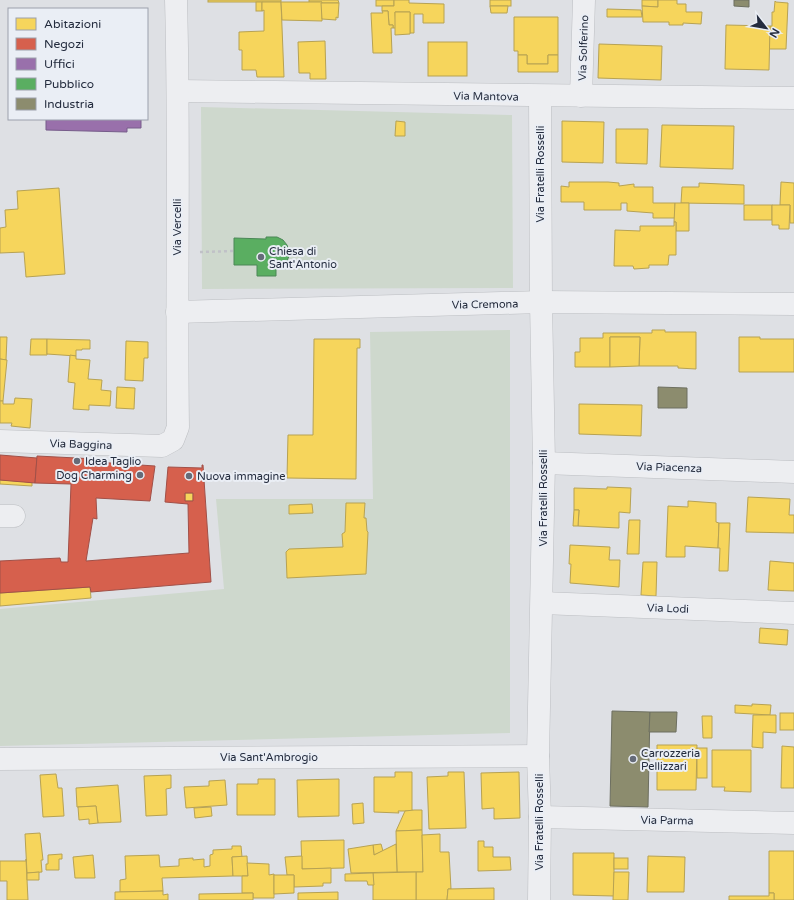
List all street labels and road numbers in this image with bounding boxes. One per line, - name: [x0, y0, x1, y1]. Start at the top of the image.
- street label: Via Solferino: [576, 15, 591, 81]
- street label: Via Mantova: [453, 89, 519, 104]
- street label: Via Fratelli Rosselli: [534, 126, 547, 222]
- street label: Via Vercelli: [171, 199, 184, 255]
- street label: Via Cremona: [451, 297, 519, 312]
- street label: Via Baggina: [49, 437, 113, 452]
- street label: Via Fratelli Rosselli: [537, 450, 550, 546]
- street label: Via Piacenza: [636, 460, 702, 475]
- street label: Via Lodi: [647, 601, 689, 616]
- street label: Via Sant'Ambrogio: [220, 751, 318, 764]
- street label: Via Fratelli Rosselli: [533, 774, 546, 870]
- street label: Via Parma: [640, 814, 694, 827]

